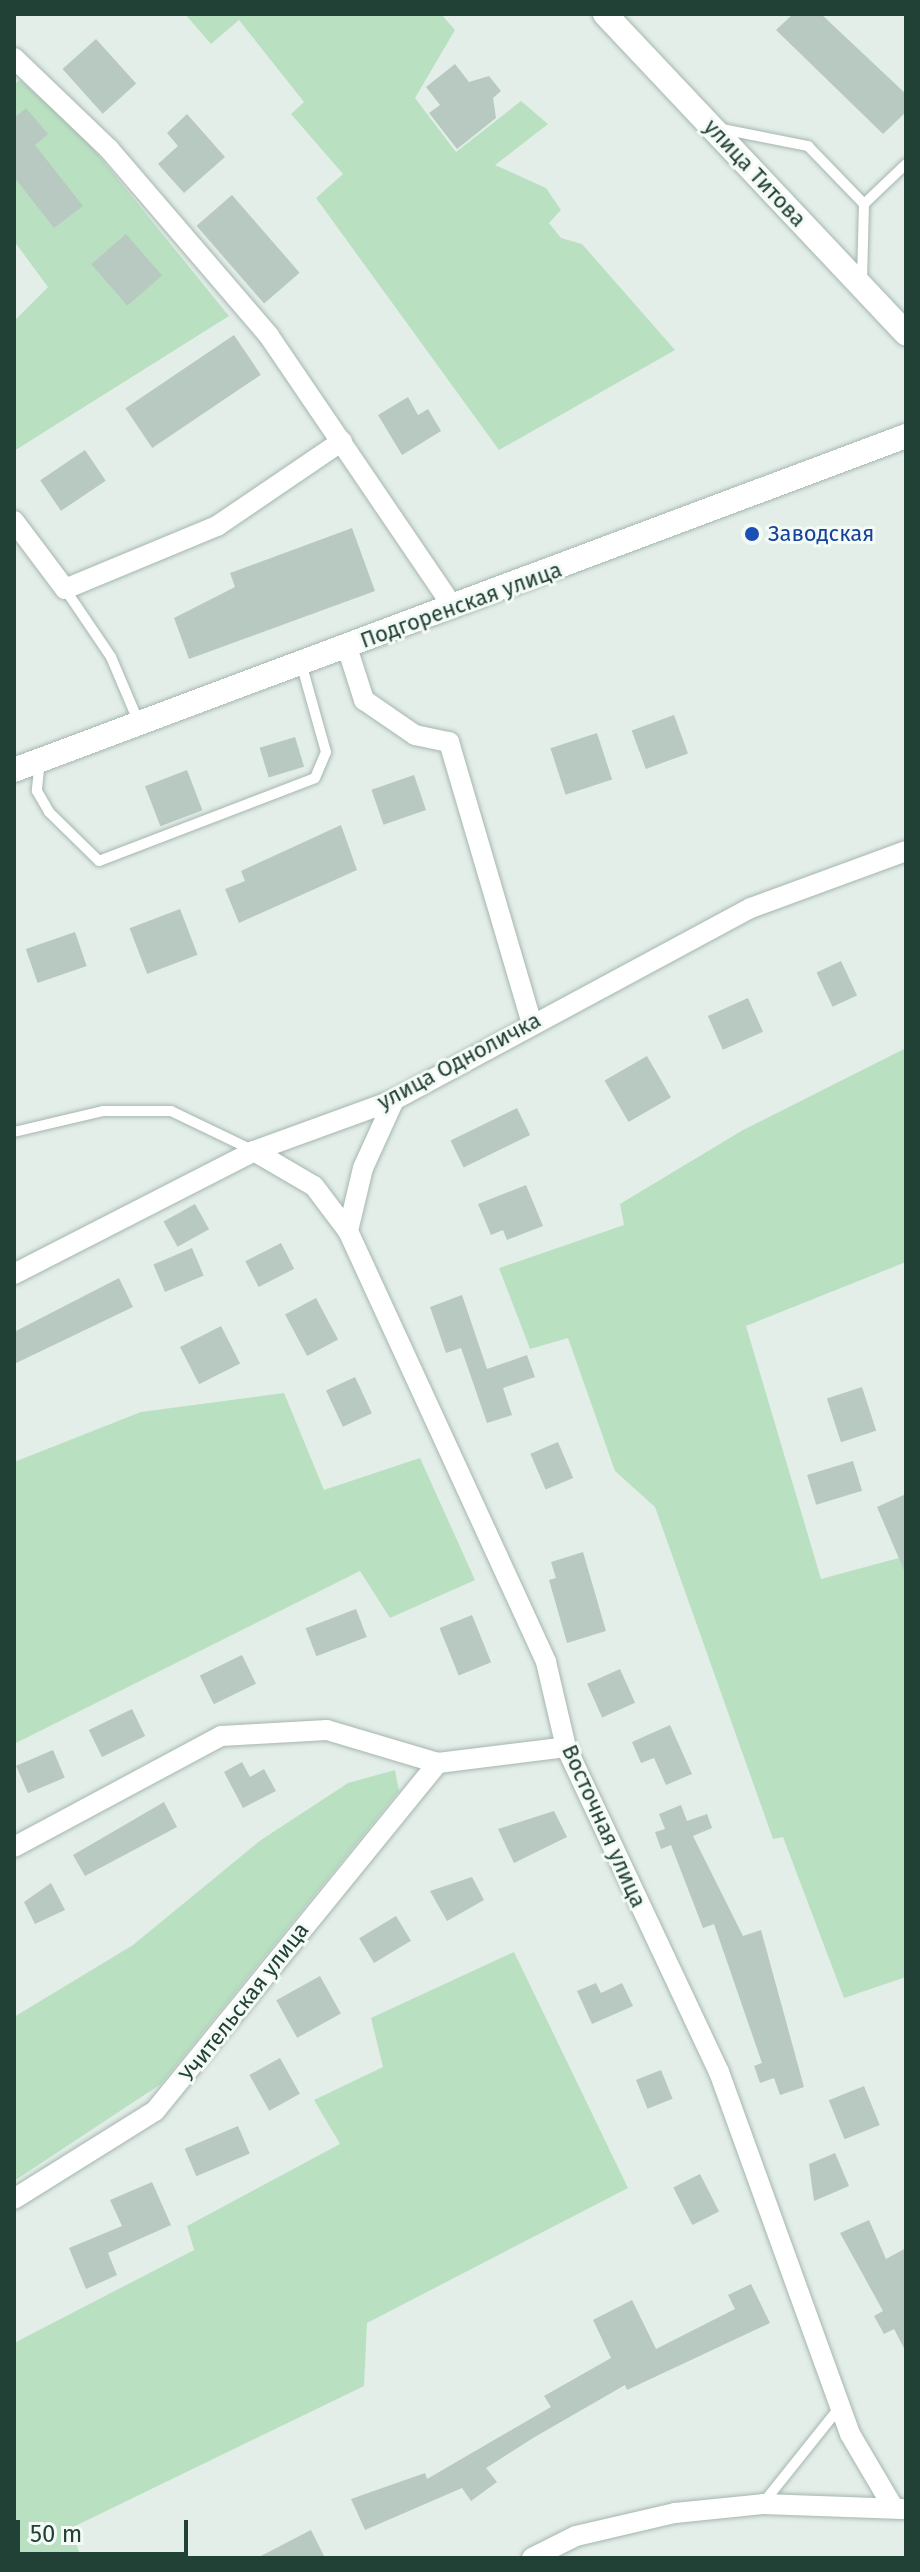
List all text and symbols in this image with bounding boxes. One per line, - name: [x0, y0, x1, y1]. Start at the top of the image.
- street label: улица Титова: [698, 114, 812, 232]
- place label: Заводская: [768, 521, 874, 547]
- marker: Заводская: [743, 525, 761, 543]
- street label: Подгоренская улица: [357, 556, 565, 654]
- street label: улица Одноличка: [373, 1007, 545, 1115]
- street label: Восточная улица: [556, 1741, 652, 1911]
- street label: Учительская улица: [174, 1917, 314, 2087]
- scale bar: [20, 2504, 192, 2554]
- text: 50 m: [30, 2520, 82, 2548]

